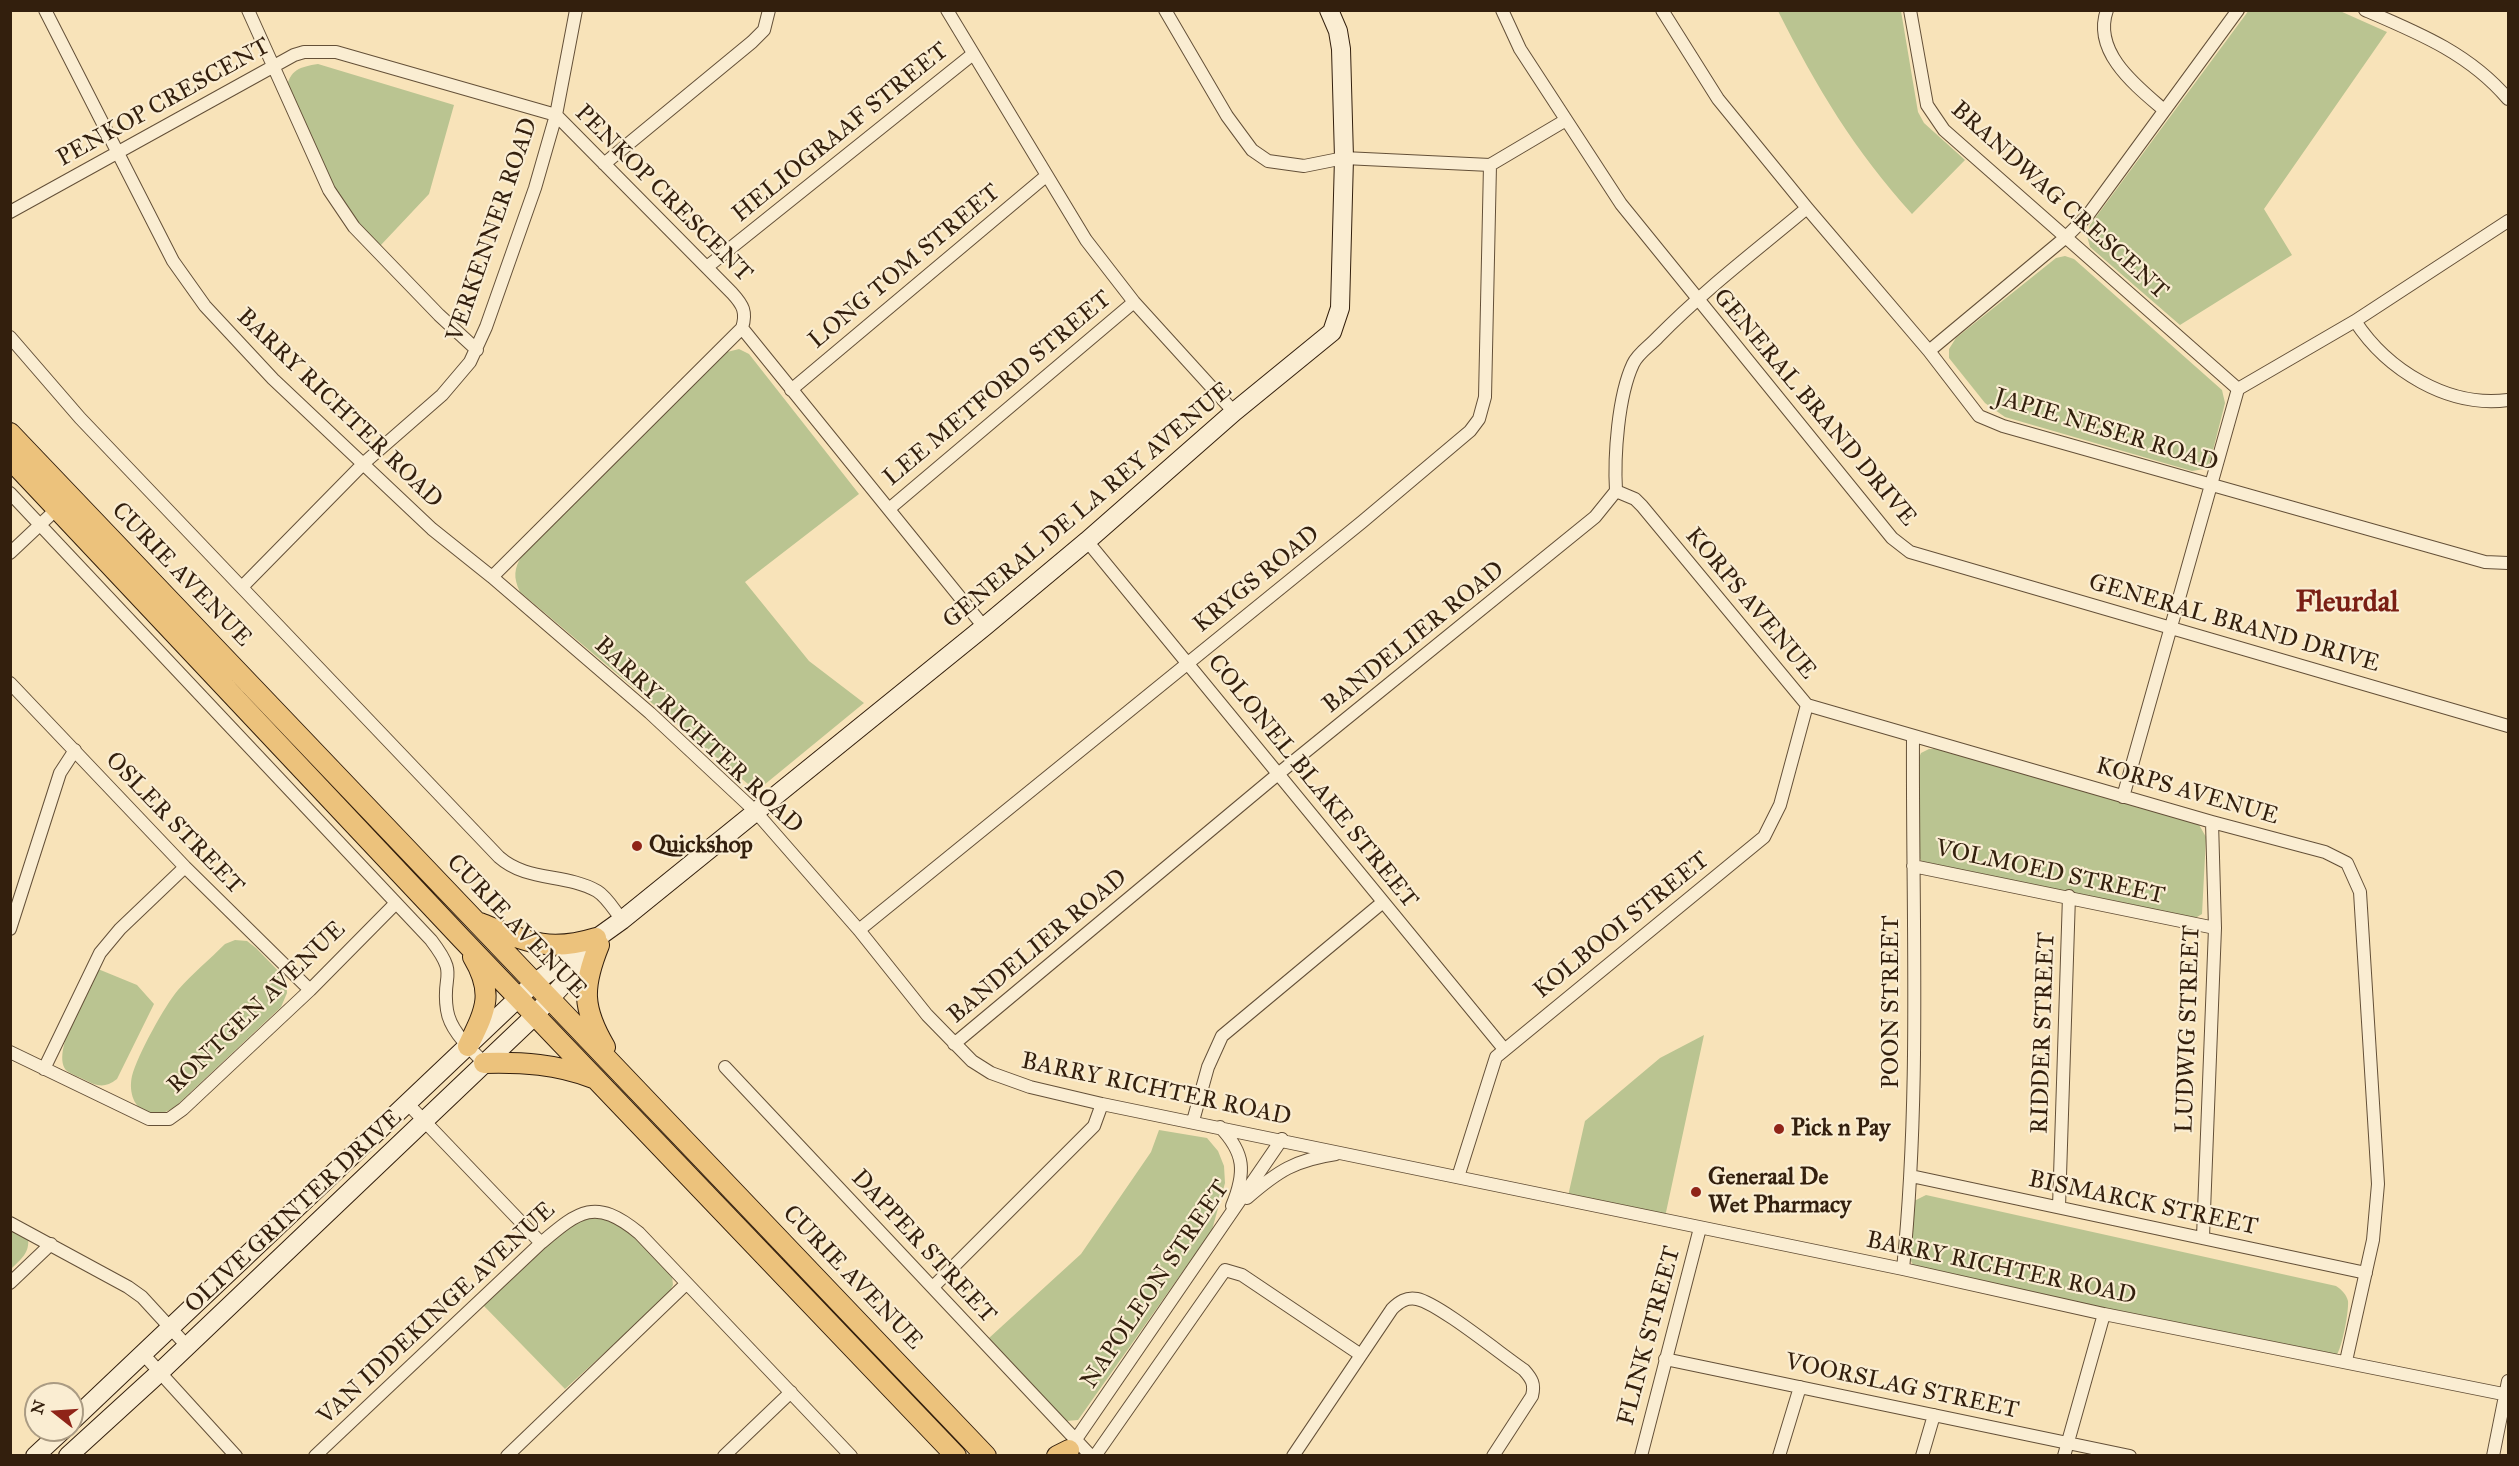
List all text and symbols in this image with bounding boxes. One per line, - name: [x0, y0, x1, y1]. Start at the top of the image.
- street label: PENKOP CRESCENT: [52, 32, 276, 174]
- street label: HELIOGRAAF STREET: [727, 37, 955, 229]
- street label: BRANDWAG CRESCENT: [1944, 96, 2174, 306]
- street label: PENKOP CRESCENT: [568, 99, 758, 289]
- street label: VERKENNER ROAD: [441, 114, 545, 346]
- street label: LONG TOM STREET: [803, 179, 1007, 355]
- street label: GENERAL BRAND DRIVE: [1706, 283, 1922, 533]
- street label: LEE METFORD STREET: [878, 285, 1118, 493]
- street label: BARRY RICHTER ROAD: [230, 303, 448, 515]
- street label: GENERAL DE LA REY AVENUE: [938, 377, 1238, 635]
- street label: JAPIE NESER ROAD: [1991, 383, 2221, 479]
- street label: CURIE AVENUE: [105, 497, 257, 653]
- street label: KRYGS ROAD: [1188, 520, 1326, 640]
- street label: KORPS AVENUE: [1678, 522, 1822, 686]
- street label: BANDELIER ROAD: [1318, 556, 1510, 720]
- street label: GENERAL BRAND DRIVE: [2085, 569, 2383, 679]
- district label: Fleurdal: [2295, 586, 2399, 622]
- street label: BARRY RICHTER ROAD: [588, 632, 808, 840]
- street label: COLONEL BLAKE STREET: [1201, 649, 1423, 915]
- street label: OSLER STREET: [99, 747, 249, 901]
- street label: KORPS AVENUE: [2092, 752, 2282, 832]
- place label: Quickshop: [649, 832, 753, 860]
- street label: VOLMOED STREET: [1933, 835, 2167, 911]
- marker: Quickshop: [630, 839, 644, 853]
- street label: KOLBOOI STREET: [1528, 846, 1716, 1006]
- street label: CURIE AVENUE: [440, 849, 592, 1005]
- street label: BANDELIER ROAD: [943, 864, 1133, 1030]
- street label: POON STREET: [1878, 915, 1906, 1089]
- street label: RONTGEN AVENUE: [162, 916, 352, 1100]
- street label: LUDWIG STREET: [2171, 924, 2207, 1134]
- street label: RIDDER STREET: [2026, 932, 2062, 1134]
- street label: BARRY RICHTER ROAD: [1019, 1047, 1293, 1133]
- street label: OLIVE GRINTER DRIVE: [180, 1104, 408, 1320]
- place label: Pick n Pay: [1791, 1115, 1890, 1143]
- marker: Pick n Pay: [1772, 1122, 1786, 1136]
- street label: DAPPER STREET: [844, 1164, 1002, 1330]
- place label: Generaal De Wet Pharmacy: [1708, 1164, 1851, 1220]
- street label: BISMARCK STREET: [2026, 1166, 2260, 1242]
- street label: NAPOLEON STREET: [1076, 1176, 1236, 1394]
- marker: Generaal De Wet Pharmacy: [1689, 1185, 1703, 1199]
- street label: VAN IDDEKINGE AVENUE: [312, 1197, 562, 1431]
- street label: CURIE AVENUE: [776, 1200, 928, 1356]
- street label: BARRY RICHTER ROAD: [1864, 1226, 2138, 1312]
- street label: FLINK STREET: [1612, 1243, 1688, 1429]
- street label: VOORSLAG STREET: [1783, 1348, 2021, 1426]
- north arrow: [24, 1382, 84, 1442]
- text: N: [27, 1398, 49, 1416]

